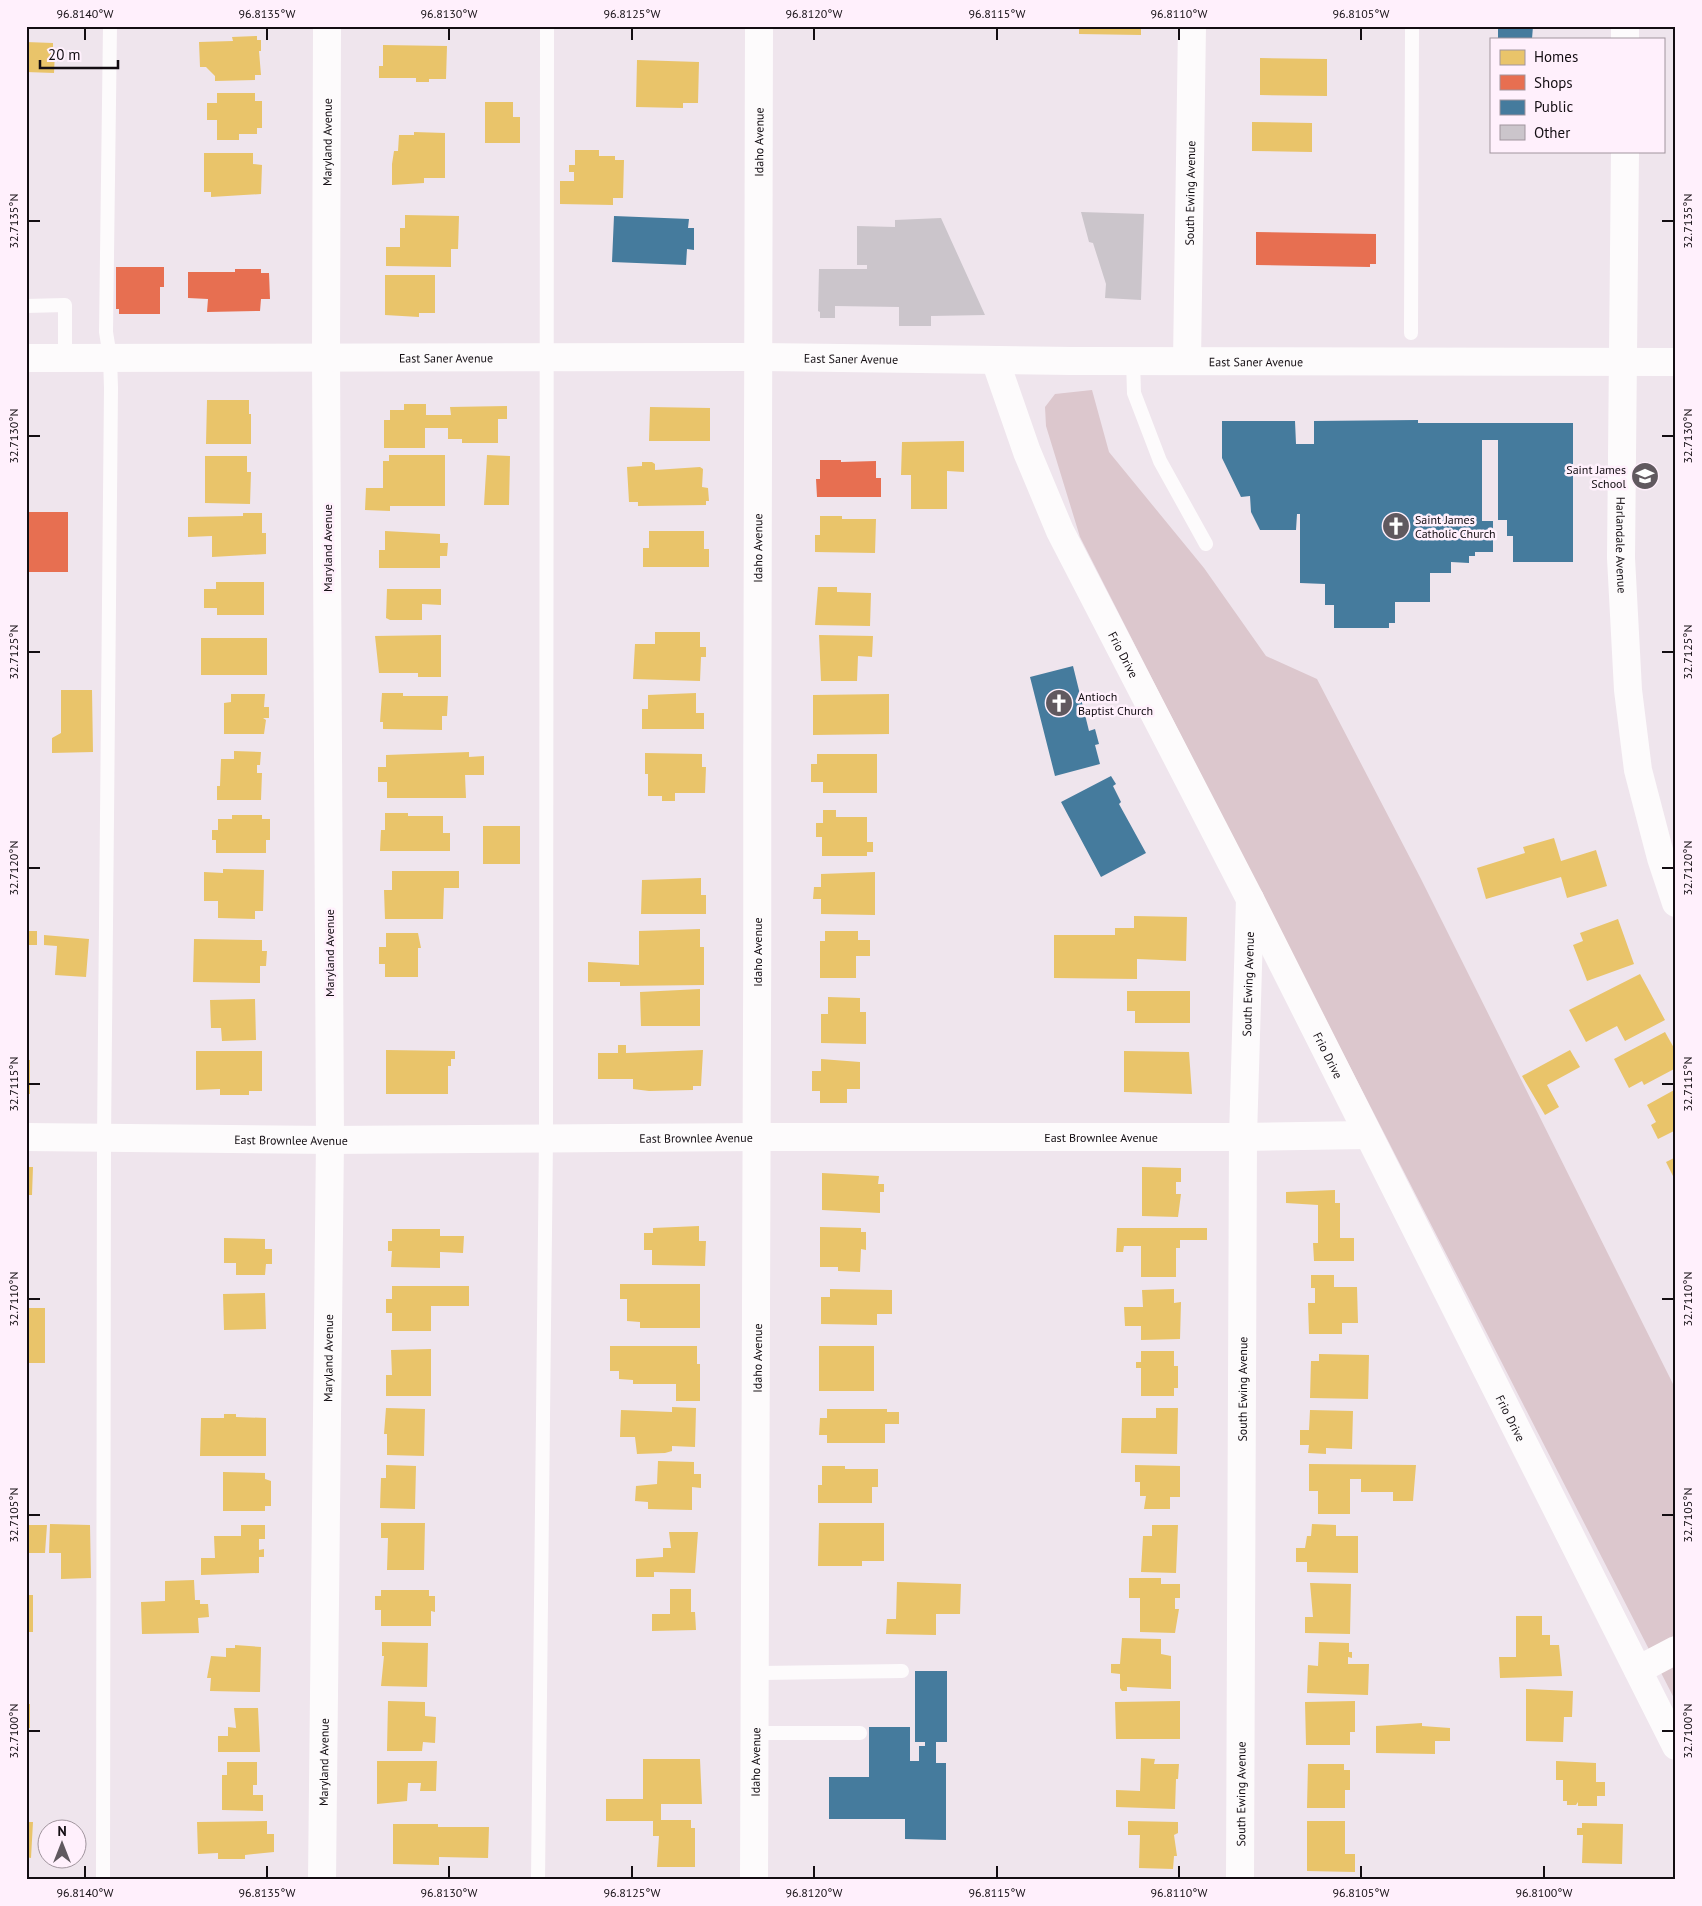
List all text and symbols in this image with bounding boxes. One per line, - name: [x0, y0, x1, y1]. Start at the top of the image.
- text: 96.8140°W: [57, 6, 113, 21]
- text: 96.8135°W: [239, 6, 295, 21]
- text: 96.8130°W: [421, 6, 477, 21]
- text: 96.8125°W: [604, 6, 660, 21]
- text: 96.8120°W: [786, 6, 842, 21]
- text: 96.8115°W: [969, 6, 1025, 21]
- text: 96.8110°W: [1151, 6, 1207, 21]
- text: 96.8105°W: [1333, 6, 1389, 21]
- scale bar: [40, 38, 118, 70]
- legend: [1490, 38, 1664, 152]
- text: 20 m: [48, 45, 81, 64]
- text: Homes: [1534, 47, 1578, 66]
- text: Shops: [1534, 73, 1573, 92]
- text: Public: [1534, 97, 1573, 116]
- street label: Maryland Avenue: [319, 98, 334, 186]
- street label: Idaho Avenue: [751, 107, 766, 177]
- text: Other: [1534, 123, 1570, 142]
- street label: South Ewing Avenue: [1181, 140, 1198, 246]
- text: 32.7135°N: [6, 194, 21, 248]
- text: 32.7135°N: [1680, 194, 1695, 248]
- street label: East Saner Avenue: [399, 350, 493, 365]
- street label: East Saner Avenue: [804, 350, 898, 366]
- street label: East Saner Avenue: [1209, 354, 1303, 369]
- text: 32.7130°N: [6, 409, 21, 463]
- text: 32.7130°N: [1680, 409, 1695, 463]
- school or university icon: Saint James School: [1630, 461, 1660, 491]
- place label: Saint James School: [1566, 462, 1626, 491]
- street label: Harlandale Avenue: [1613, 497, 1630, 594]
- street label: Maryland Avenue: [320, 504, 335, 592]
- church icon: Saint James Catholic Church: [1381, 511, 1411, 541]
- place label: Saint James Catholic Church: [1415, 512, 1496, 541]
- street label: Idaho Avenue: [750, 513, 765, 583]
- text: 32.7125°N: [6, 625, 21, 679]
- text: 32.7125°N: [1680, 625, 1695, 679]
- street label: Frio Drive: [1106, 629, 1142, 680]
- church icon: Antioch Baptist Church: [1044, 688, 1074, 718]
- place label: Antioch Baptist Church: [1078, 689, 1153, 718]
- text: 32.7120°N: [6, 841, 21, 895]
- text: 32.7120°N: [1680, 841, 1695, 895]
- street label: Maryland Avenue: [322, 909, 337, 997]
- street label: Idaho Avenue: [750, 917, 765, 987]
- street label: South Ewing Avenue: [1238, 931, 1257, 1037]
- street label: Frio Drive: [1311, 1029, 1347, 1081]
- text: 32.7115°N: [6, 1057, 21, 1111]
- text: 32.7115°N: [1680, 1057, 1695, 1111]
- street label: East Brownlee Avenue: [639, 1130, 753, 1145]
- street label: East Brownlee Avenue: [1044, 1130, 1158, 1145]
- street label: East Brownlee Avenue: [234, 1132, 348, 1148]
- text: 32.7110°N: [6, 1272, 21, 1326]
- text: 32.7110°N: [1680, 1272, 1695, 1326]
- street label: Maryland Avenue: [320, 1314, 336, 1402]
- street label: Idaho Avenue: [749, 1323, 764, 1393]
- street label: South Ewing Avenue: [1234, 1336, 1250, 1442]
- street label: Frio Drive: [1493, 1392, 1529, 1444]
- text: 32.7105°N: [6, 1488, 21, 1542]
- text: 32.7105°N: [1680, 1488, 1695, 1542]
- text: 32.7100°N: [6, 1704, 21, 1758]
- text: 32.7100°N: [1680, 1704, 1695, 1758]
- street label: Maryland Avenue: [315, 1718, 331, 1806]
- street label: Idaho Avenue: [747, 1727, 763, 1797]
- street label: South Ewing Avenue: [1233, 1741, 1248, 1847]
- north arrow: [38, 1818, 88, 1868]
- text: N: [57, 1822, 67, 1840]
- text: 96.8140°W: [57, 1885, 113, 1900]
- text: 96.8135°W: [239, 1885, 295, 1900]
- text: 96.8130°W: [421, 1885, 477, 1900]
- text: 96.8125°W: [604, 1885, 660, 1900]
- text: 96.8120°W: [786, 1885, 842, 1900]
- text: 96.8115°W: [969, 1885, 1025, 1900]
- text: 96.8110°W: [1151, 1885, 1207, 1900]
- text: 96.8105°W: [1333, 1885, 1389, 1900]
- text: 96.8100°W: [1516, 1885, 1572, 1900]

